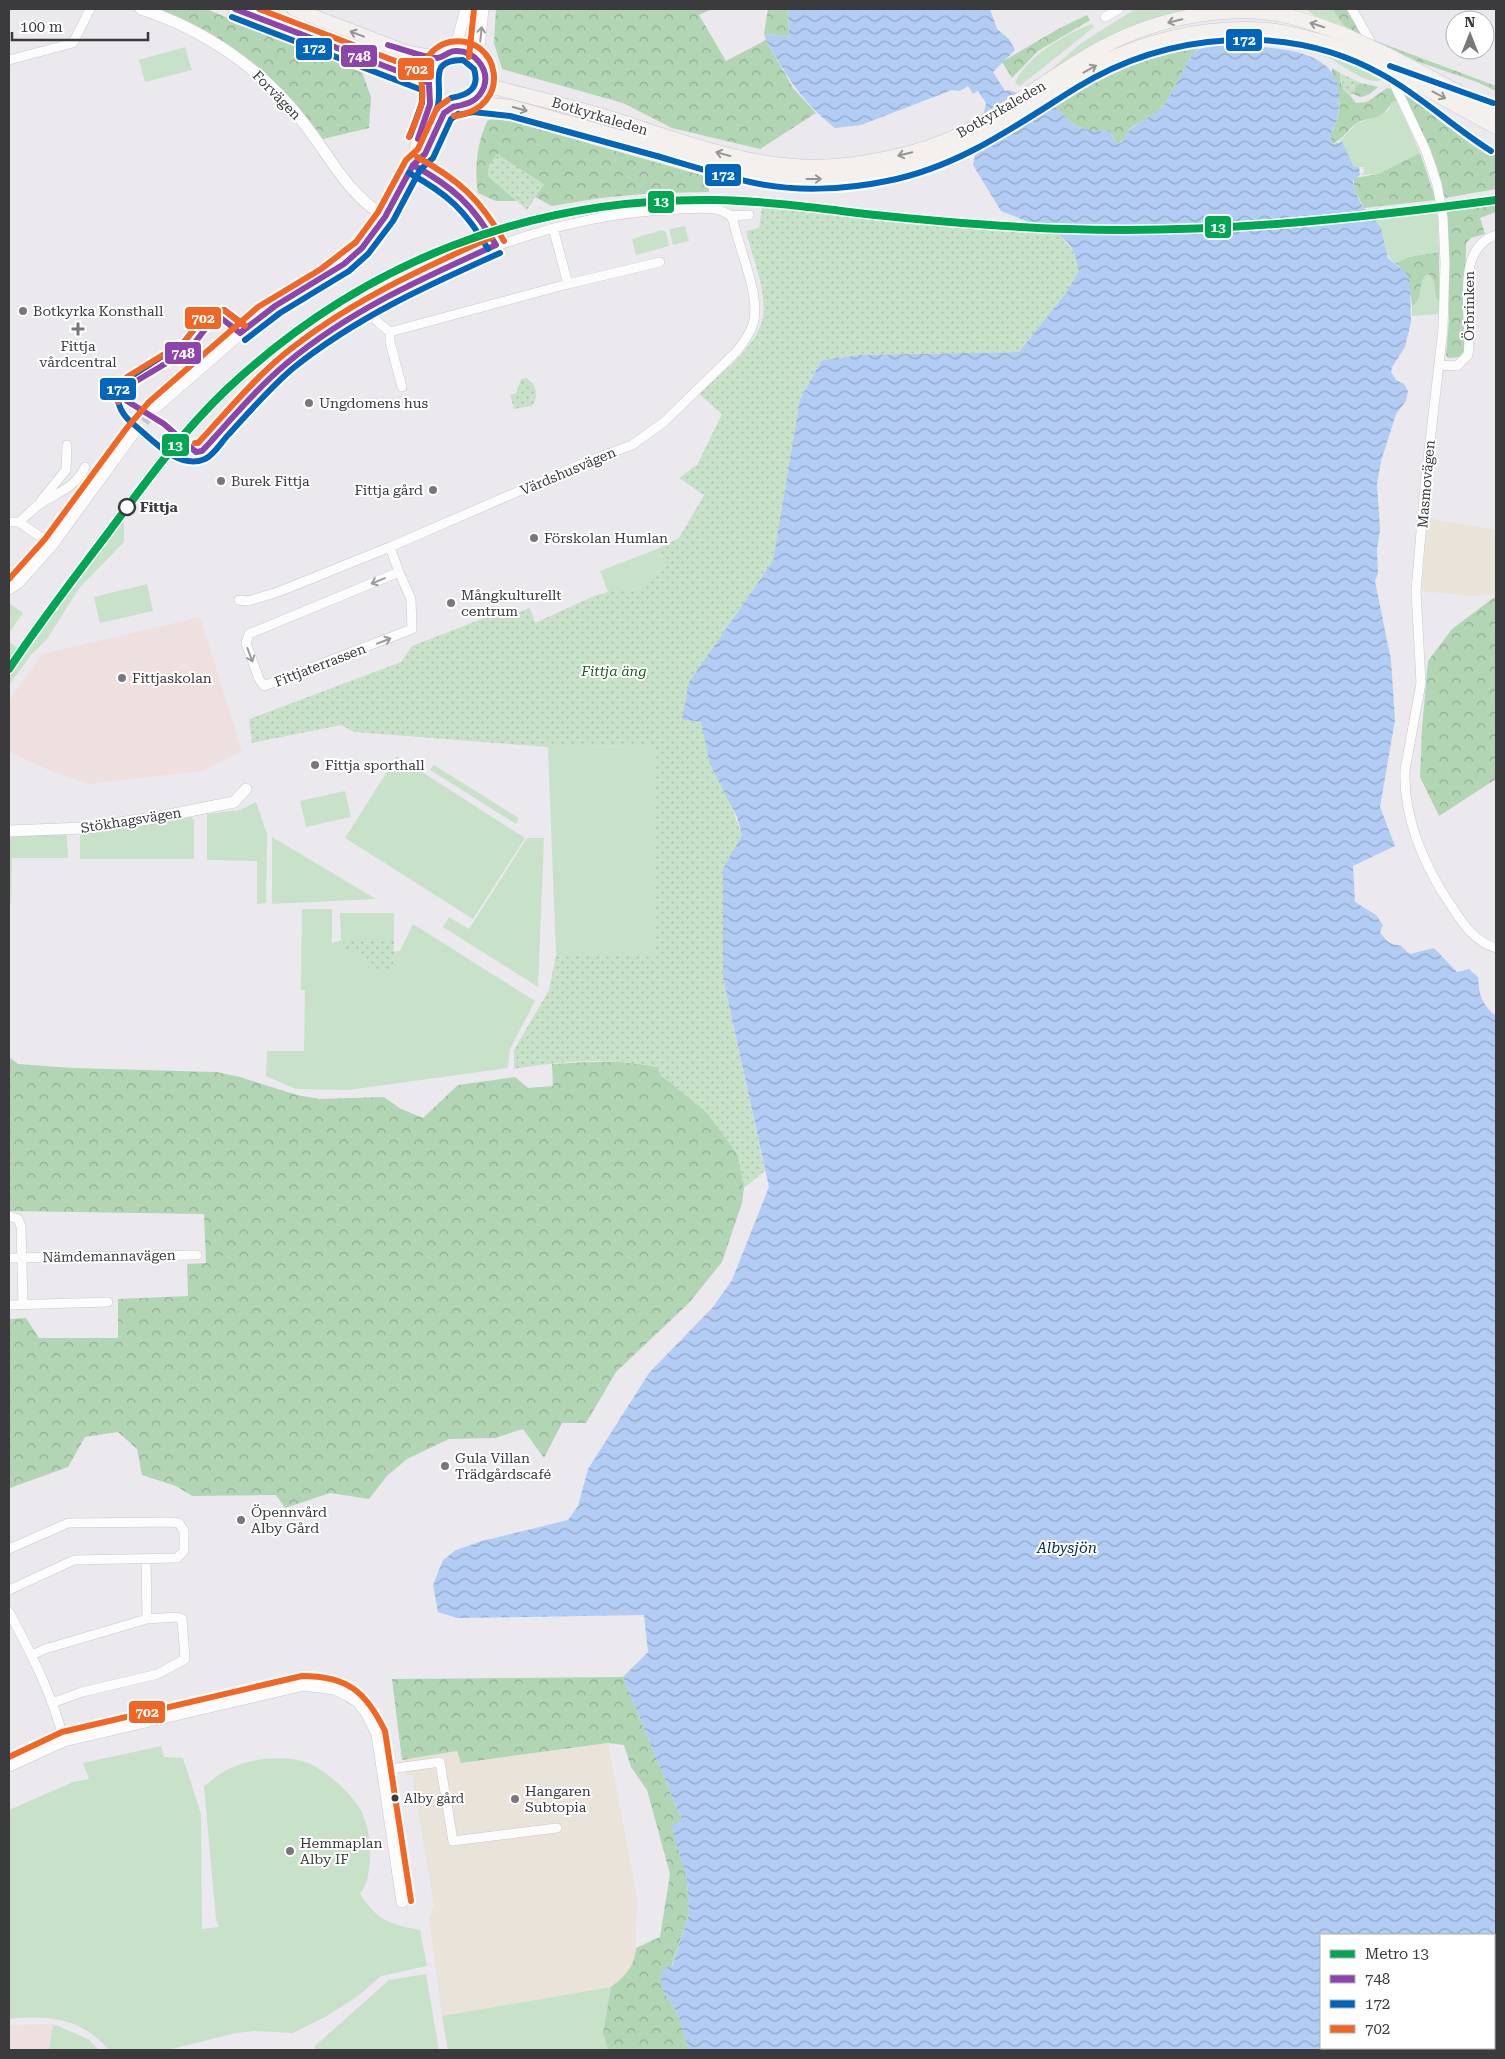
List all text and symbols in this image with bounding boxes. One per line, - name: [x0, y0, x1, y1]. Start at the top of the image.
- scale bar: [12, 10, 149, 42]
- north arrow: [1445, 10, 1495, 60]
- text: N: [1465, 14, 1476, 30]
- one-way arrow: [1168, 17, 1184, 26]
- text: 100 m: [20, 18, 63, 36]
- one-way arrow: [1309, 20, 1325, 29]
- one-way arrow: [476, 26, 486, 42]
- line badge: 172: [1225, 28, 1263, 52]
- one-way arrow: [350, 29, 365, 38]
- text: 172: [1232, 32, 1256, 48]
- line badge: 172: [295, 37, 333, 61]
- text: 172: [302, 40, 326, 56]
- line badge: 748: [340, 44, 378, 68]
- text: 748: [347, 48, 371, 64]
- line badge: 702: [397, 57, 435, 81]
- text: 702: [404, 61, 428, 77]
- one-way arrow: [1083, 64, 1097, 74]
- street label: Forvägen: [250, 67, 304, 123]
- street label: Botkyrkaleden: [954, 77, 1048, 141]
- one-way arrow: [1431, 91, 1446, 101]
- street label: Botkyrkaleden: [550, 94, 650, 138]
- one-way arrow: [512, 105, 528, 115]
- one-way arrow: [715, 148, 731, 158]
- one-way arrow: [897, 150, 913, 159]
- line badge: 172: [704, 163, 742, 187]
- text: 172: [711, 167, 735, 183]
- one-way arrow: [805, 174, 821, 184]
- line badge: 13: [647, 190, 675, 214]
- text: 13: [653, 193, 669, 209]
- line badge: 13: [1204, 215, 1232, 239]
- text: 13: [1210, 219, 1226, 235]
- street label: Örbrinken: [1461, 271, 1477, 341]
- place label: Botkyrka Konsthall: [33, 303, 164, 319]
- marker: Botkyrka Konsthall: [17, 305, 29, 317]
- line badge: 702: [184, 306, 222, 330]
- text: 702: [191, 310, 215, 326]
- marker: Fittja vårdcentral: [71, 322, 85, 336]
- place label: Fittja vårdcentral: [39, 338, 117, 370]
- line badge: 748: [164, 341, 202, 365]
- text: 748: [171, 345, 195, 361]
- line badge: 172: [99, 377, 137, 401]
- text: 172: [106, 381, 130, 397]
- place label: Ungdomens hus: [319, 395, 428, 411]
- marker: Ungdomens hus: [303, 397, 315, 409]
- line badge: 13: [161, 433, 190, 457]
- text: 13: [167, 437, 183, 453]
- street label: Masmovägen: [1414, 439, 1438, 529]
- street label: Värdshusvägen: [518, 444, 618, 498]
- place label: Burek Fittja: [231, 473, 310, 489]
- marker: Burek Fittja: [215, 475, 227, 487]
- place label: Fittja gård: [354, 482, 423, 498]
- marker: Fittja gård: [427, 484, 439, 496]
- marker: Fittja: [118, 498, 136, 516]
- place label: Fittja: [140, 499, 178, 515]
- place label: Förskolan Humlan: [544, 530, 668, 546]
- marker: Förskolan Humlan: [528, 532, 540, 544]
- one-way arrow: [371, 576, 386, 586]
- place label: Mångkulturellt centrum: [461, 587, 562, 619]
- marker: Mångkulturellt centrum: [445, 597, 457, 609]
- one-way arrow: [376, 636, 391, 645]
- street label: Fittjaterrassen: [272, 640, 368, 690]
- one-way arrow: [246, 647, 255, 662]
- park label: Fittja äng: [580, 663, 647, 679]
- place label: Fittjaskolan: [132, 670, 212, 686]
- marker: Fittjaskolan: [116, 672, 128, 684]
- place label: Fittja sporthall: [325, 757, 425, 773]
- marker: Fittja sporthall: [309, 759, 321, 771]
- street label: Stökhagsvägen: [80, 804, 182, 836]
- street label: Nämdemannavägen: [42, 1247, 176, 1265]
- place label: Gula Villan Trädgårdscafé: [455, 1450, 552, 1482]
- marker: Gula Villan Trädgårdscafé: [439, 1460, 451, 1472]
- place label: Öpennvård Alby Gård: [251, 1504, 327, 1536]
- marker: Öpennvård Alby Gård: [235, 1514, 247, 1526]
- water label: Albysjön: [1036, 1539, 1097, 1557]
- line badge: 702: [128, 1700, 166, 1724]
- text: 702: [135, 1704, 159, 1720]
- place label: Hangaren Subtopia: [525, 1783, 591, 1815]
- place label: Alby gård: [404, 1791, 465, 1806]
- marker: Alby gård: [390, 1793, 400, 1803]
- marker: Hangaren Subtopia: [509, 1793, 521, 1805]
- place label: Hemmaplan Alby IF: [300, 1835, 382, 1867]
- marker: Hemmaplan Alby IF: [284, 1845, 296, 1857]
- legend: [1320, 1934, 1495, 2049]
- text: Metro 13: [1365, 1945, 1429, 1963]
- text: 748: [1365, 1970, 1390, 1988]
- text: 172: [1365, 1995, 1390, 2013]
- text: 702: [1365, 2020, 1390, 2038]

